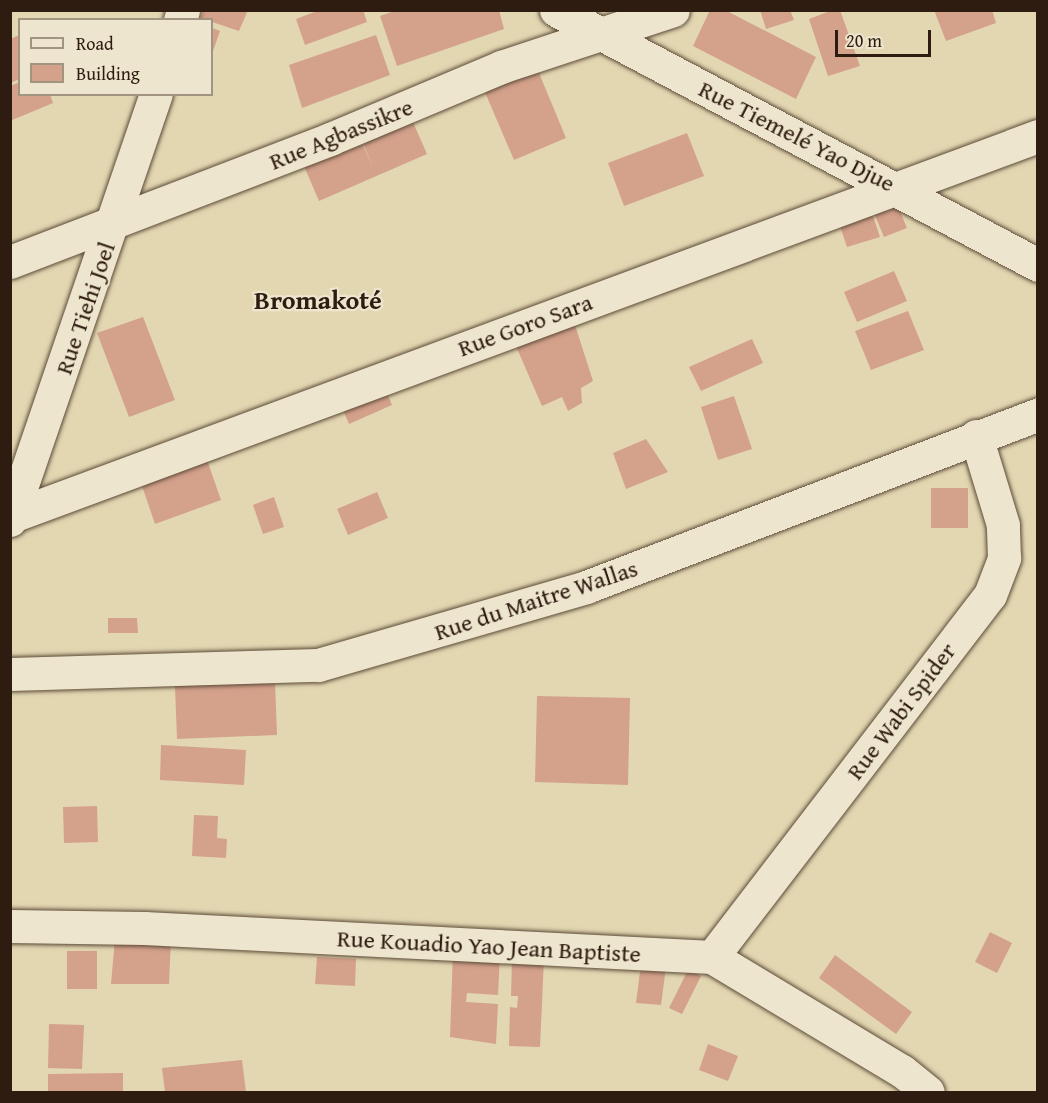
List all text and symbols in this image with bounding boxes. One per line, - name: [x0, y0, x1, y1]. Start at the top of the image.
- legend: [18, 18, 213, 96]
- scale bar: [838, 18, 934, 56]
- text: 20 m: [846, 27, 882, 54]
- text: Road: [76, 30, 114, 57]
- text: Building: [76, 60, 140, 87]
- street label: Rue Tiemelé Yao Djue: [694, 74, 900, 198]
- street label: Rue Agbassikre: [265, 92, 417, 176]
- street label: Rue Tiehi Joel: [49, 238, 121, 378]
- district label: Bromakoté: [254, 284, 382, 316]
- street label: Rue Goro Sara: [454, 287, 596, 363]
- street label: Rue du Maitre Wallas: [431, 554, 641, 646]
- street label: Rue Wabi Spider: [840, 637, 962, 785]
- street label: Rue Kouadio Yao Jean Baptiste: [336, 924, 642, 968]

